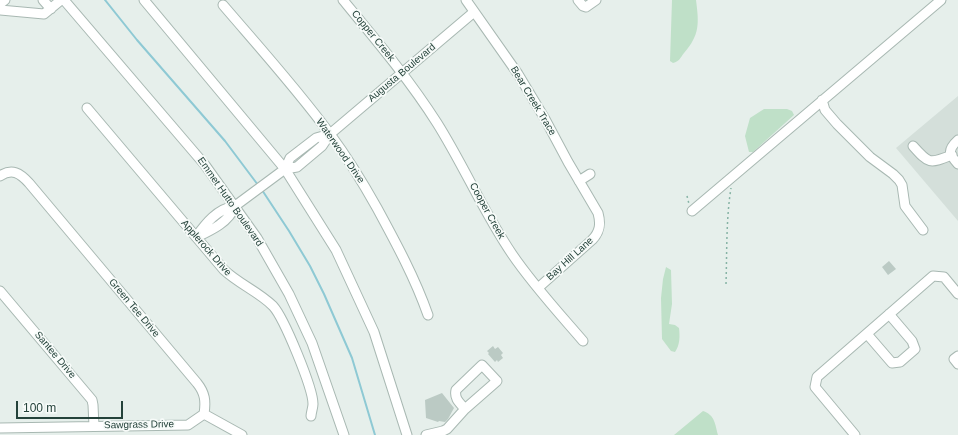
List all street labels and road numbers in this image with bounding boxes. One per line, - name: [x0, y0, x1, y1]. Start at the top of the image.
- street label: Copper Creek: [349, 8, 397, 64]
- street label: Augusta Boulevard: [366, 41, 438, 105]
- street label: Bear Creek Trace: [508, 64, 558, 138]
- street label: Waterwood Drive: [313, 116, 367, 186]
- street label: Emmet Hutto Boulevard: [195, 155, 265, 249]
- street label: Cooper Creek: [467, 181, 507, 241]
- street label: Applerock Drive: [178, 217, 234, 279]
- street label: Bay Hill Lane: [544, 235, 596, 283]
- street label: Green Tee Drive: [106, 276, 162, 340]
- street label: Santee Drive: [32, 329, 78, 381]
- street label: Sawgrass Drive: [104, 418, 174, 432]

